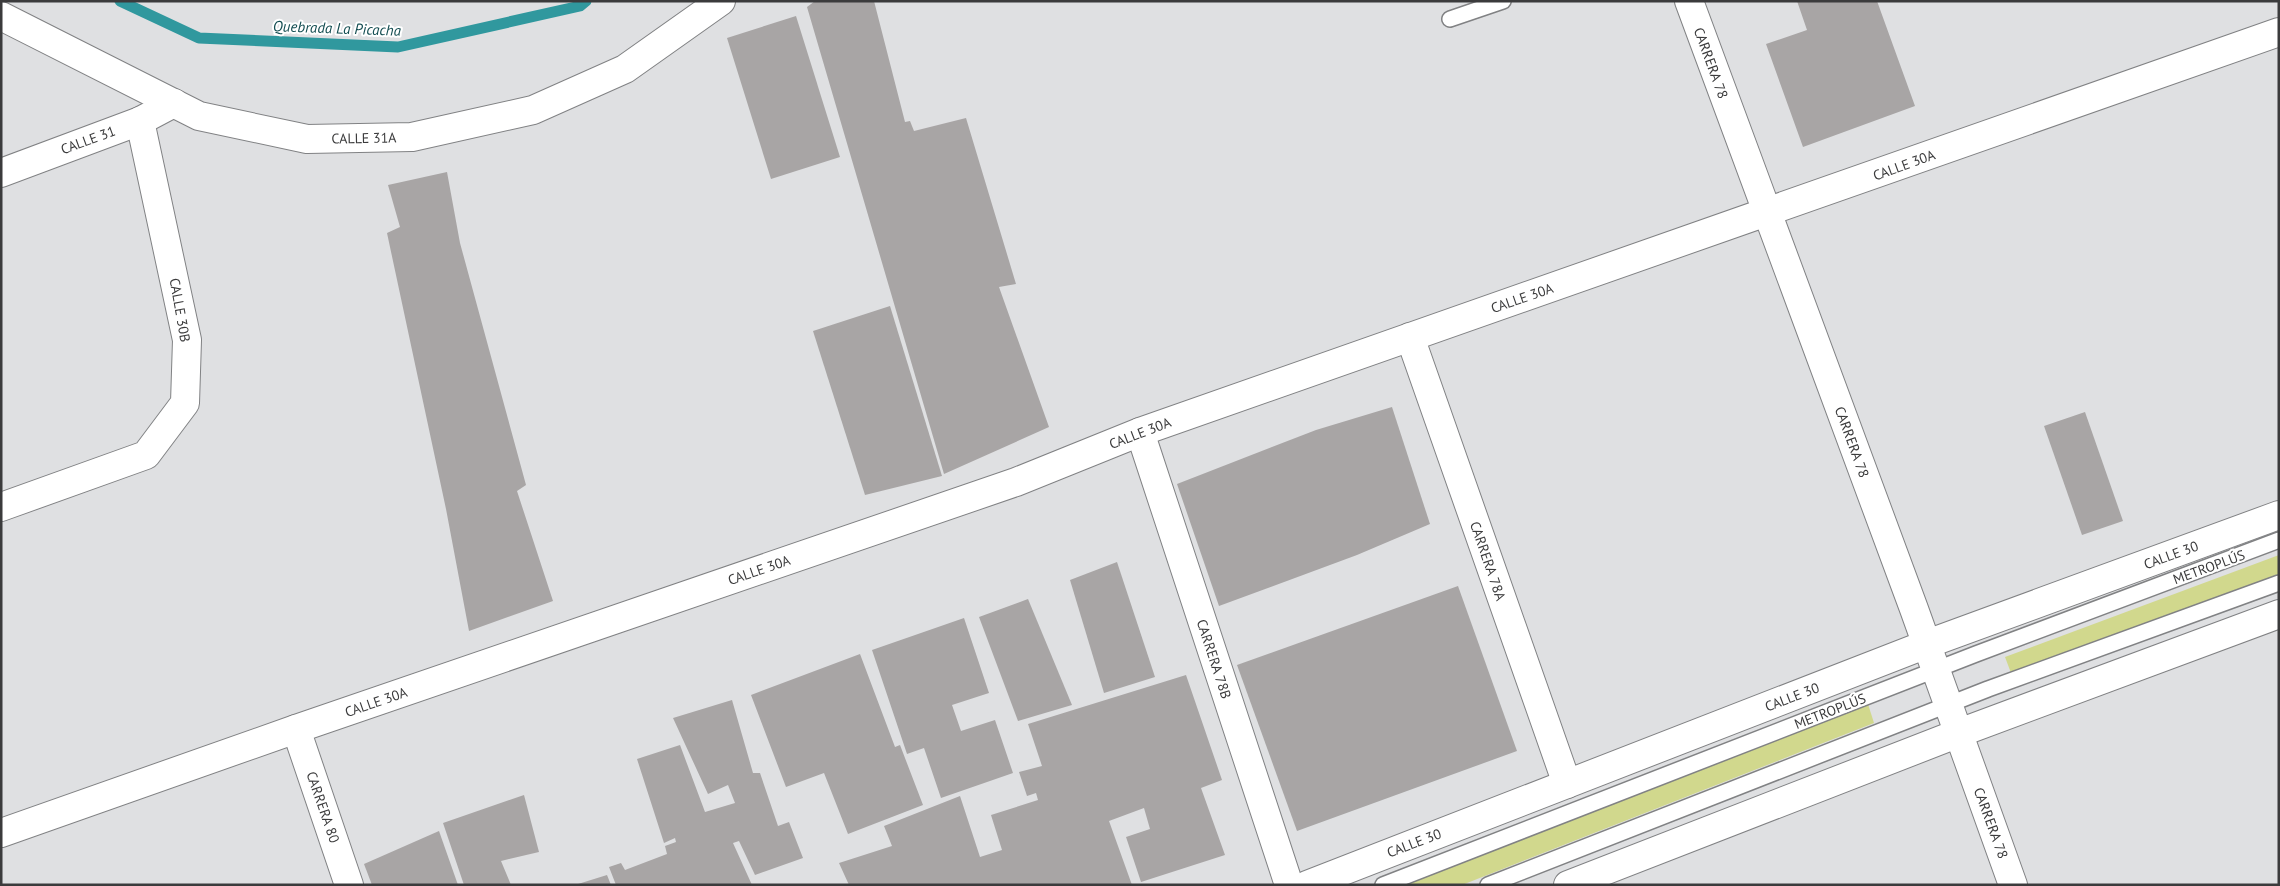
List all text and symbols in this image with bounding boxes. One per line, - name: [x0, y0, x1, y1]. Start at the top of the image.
- water label: Quebrada La Picacha: [273, 16, 402, 40]
- street label: CARRERA 78: [1690, 25, 1732, 101]
- street label: CALLE 31: [58, 122, 118, 158]
- street label: CALLE 31A: [331, 128, 397, 148]
- street label: CALLE 30A: [1870, 145, 1938, 185]
- street label: CALLE 30B: [165, 276, 195, 344]
- street label: CALLE 30A: [1488, 279, 1556, 317]
- street label: CARRERA 78: [1831, 404, 1873, 480]
- street label: CALLE 30A: [1106, 413, 1174, 453]
- street label: CARRERA 78A: [1466, 519, 1510, 604]
- street label: CALLE 30: [2141, 537, 2201, 573]
- street label: METROPLÚS: [2171, 546, 2247, 588]
- street label: CALLE 30A: [725, 551, 793, 589]
- street label: CARRERA 78B: [1193, 617, 1235, 701]
- street label: CALLE 30: [1762, 678, 1822, 716]
- street label: CALLE 30A: [342, 683, 410, 721]
- street label: METROPLÚS: [1792, 689, 1868, 733]
- street label: CARRERA 80: [302, 769, 344, 846]
- street label: CARRERA 78: [1970, 785, 2012, 861]
- street label: CALLE 30: [1384, 824, 1444, 862]

